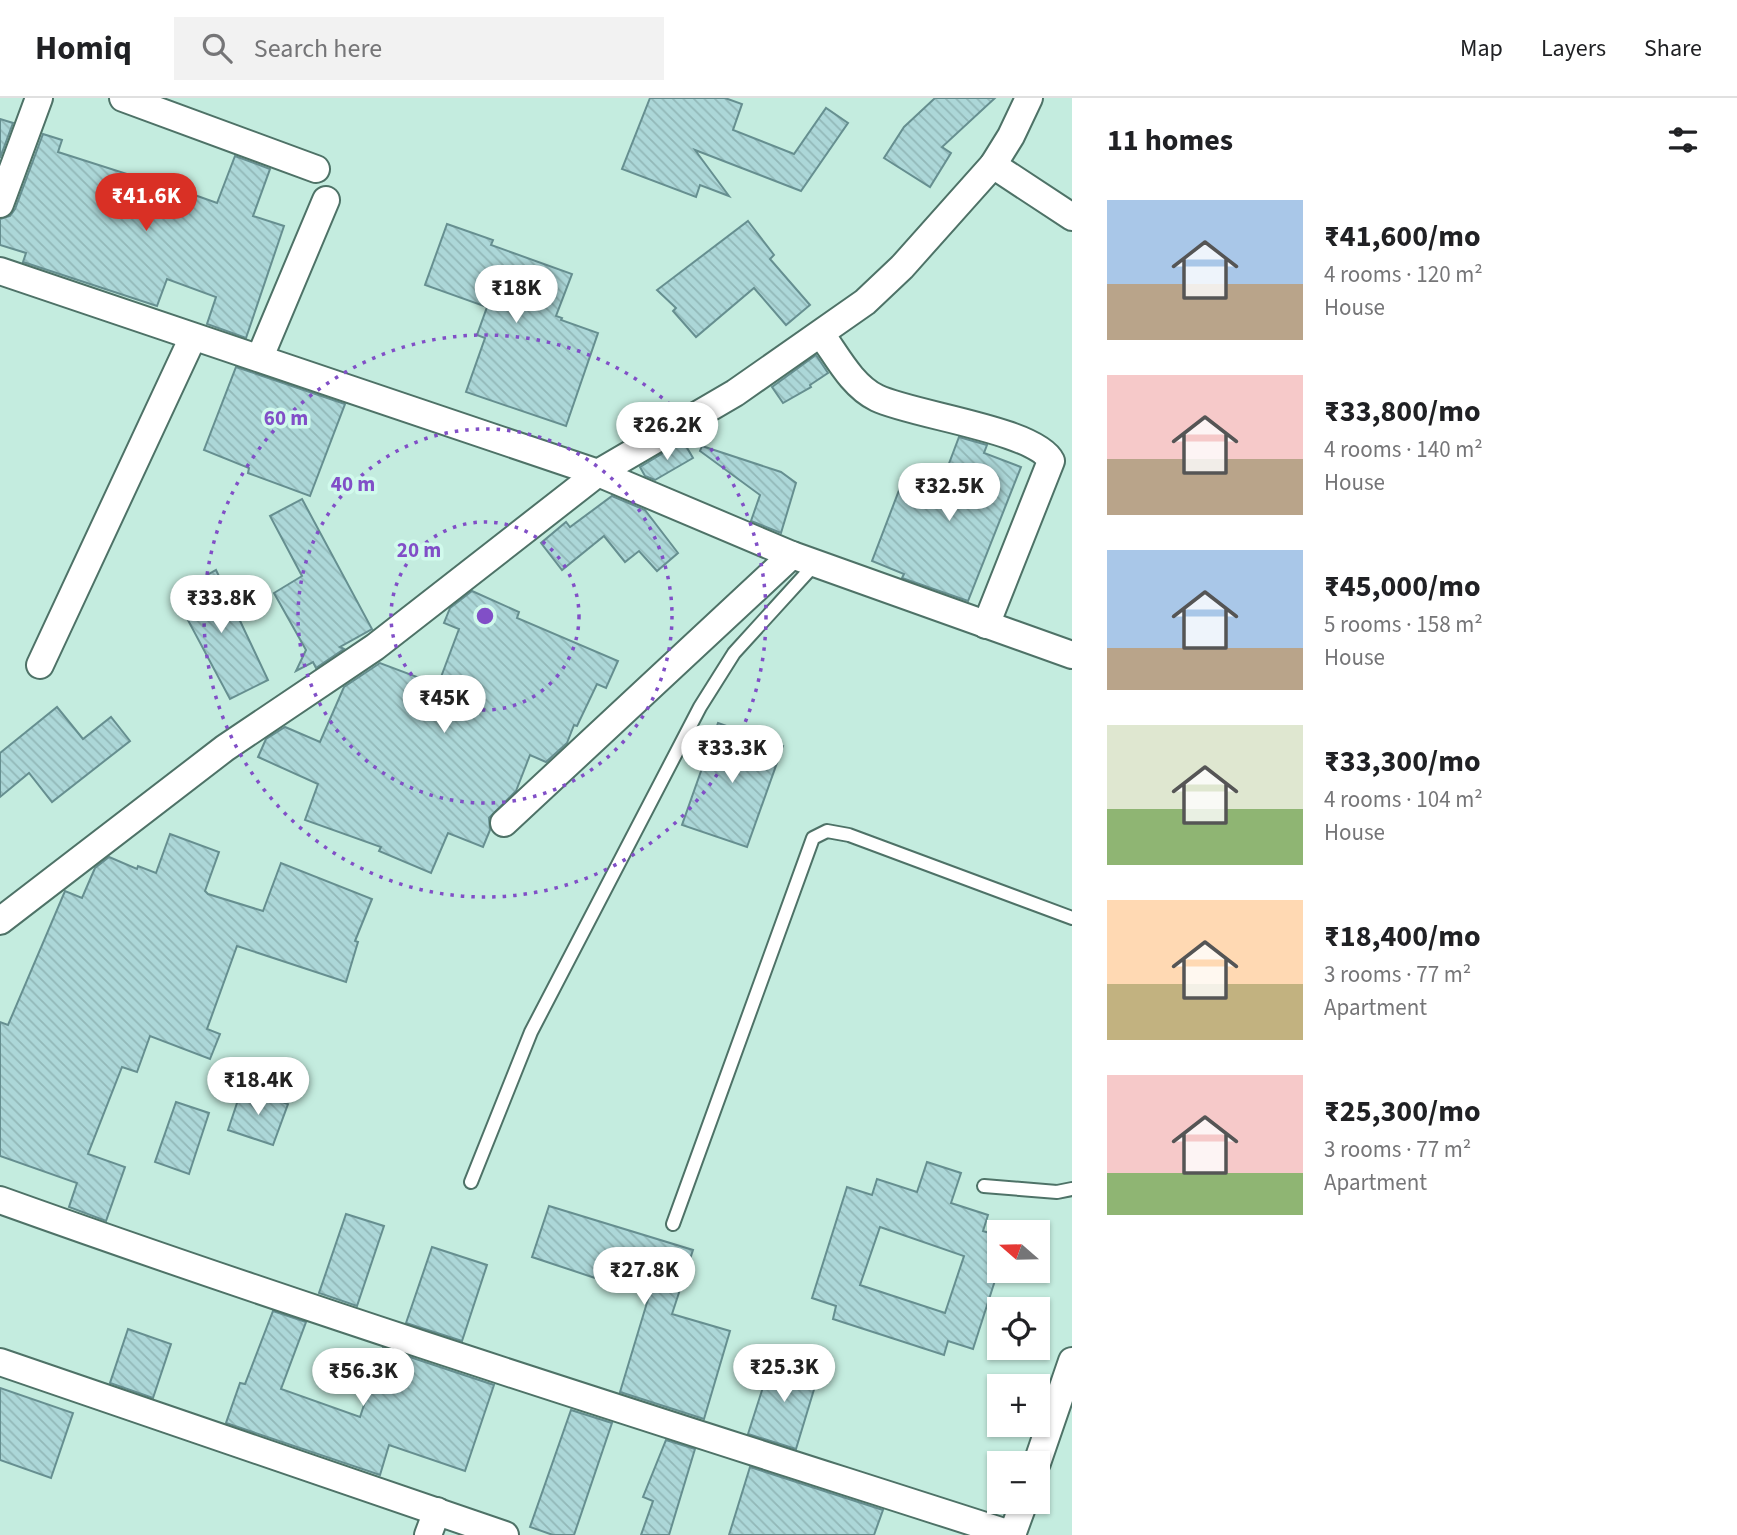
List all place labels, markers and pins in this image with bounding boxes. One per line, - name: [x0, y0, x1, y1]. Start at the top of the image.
- pin: ₹41.6K: [89, 174, 203, 233]
- pin: ₹18K: [475, 266, 557, 325]
- pin: ₹26.2K: [610, 402, 724, 462]
- pin: ₹32.5K: [892, 464, 1006, 523]
- pin: ₹33.8K: [164, 575, 278, 635]
- centre of rings: [473, 604, 497, 628]
- pin: ₹45K: [403, 676, 485, 735]
- pin: ₹33.3K: [675, 726, 789, 785]
- pin: ₹18.4K: [201, 1058, 315, 1117]
- pin: ₹27.8K: [587, 1248, 701, 1307]
- pin: ₹25.3K: [727, 1344, 841, 1404]
- pin: ₹56.3K: [306, 1348, 420, 1408]

